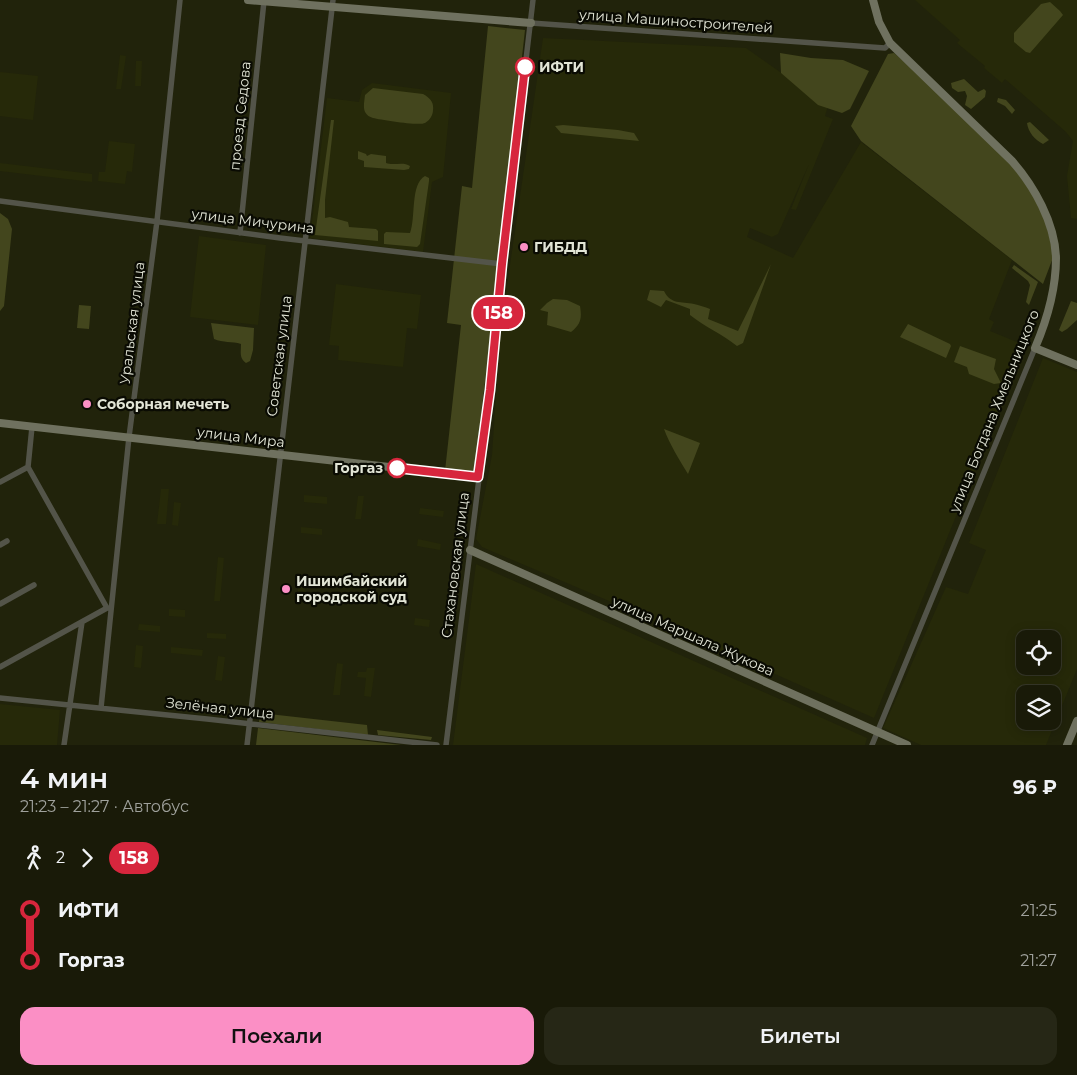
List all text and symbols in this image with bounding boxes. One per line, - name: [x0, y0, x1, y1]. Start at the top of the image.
- street label: улица Машиностроителей: [577, 5, 774, 37]
- marker: ИФТИ: [515, 57, 535, 77]
- place label: ИФТИ: [539, 58, 584, 76]
- street label: проезд Седова: [225, 60, 255, 172]
- street label: улица Мичурина: [190, 204, 315, 237]
- place label: ГИБДД: [534, 238, 588, 256]
- marker: ГИБДД: [518, 241, 530, 253]
- street label: Уральская улица: [116, 261, 148, 385]
- street label: Советская улица: [263, 295, 295, 417]
- line badge: 158: [469, 297, 527, 329]
- text: 158: [483, 302, 513, 324]
- street label: улица Богдана Хмельницкого: [945, 307, 1043, 516]
- place label: Соборная мечеть: [97, 395, 230, 413]
- marker: Соборная мечеть: [81, 398, 93, 410]
- street label: улица Мира: [195, 423, 286, 451]
- marker: Горгаз: [387, 458, 407, 478]
- place label: Горгаз: [334, 459, 383, 477]
- street label: Стахановская улица: [437, 491, 473, 639]
- place label: Ишимбайский городской суд: [296, 572, 407, 606]
- marker: Ишимбайский городской суд: [280, 583, 292, 595]
- street label: улица Маршала Жукова: [608, 592, 777, 680]
- map controls: [1016, 630, 1061, 730]
- button: locate: [1016, 630, 1061, 675]
- button: layers: [1016, 685, 1061, 730]
- street label: Зелёная улица: [165, 693, 275, 723]
- text: 4 мин: [20, 761, 108, 795]
- text: 96 ₽: [1013, 776, 1057, 799]
- text: 21:23 – 21:27 · Автобус: [20, 797, 189, 816]
- icon: walk: [20, 844, 48, 872]
- icon: forward: [73, 844, 101, 872]
- text: 158: [119, 847, 149, 869]
- text: 2: [56, 848, 65, 867]
- text: ИФТИ: [58, 899, 119, 922]
- text: 21:25: [1021, 901, 1057, 920]
- text: Горгаз: [58, 949, 125, 972]
- text: 21:27: [1020, 951, 1057, 970]
- button: Поехали: [20, 1007, 534, 1065]
- button: Билеты: [544, 1007, 1057, 1065]

